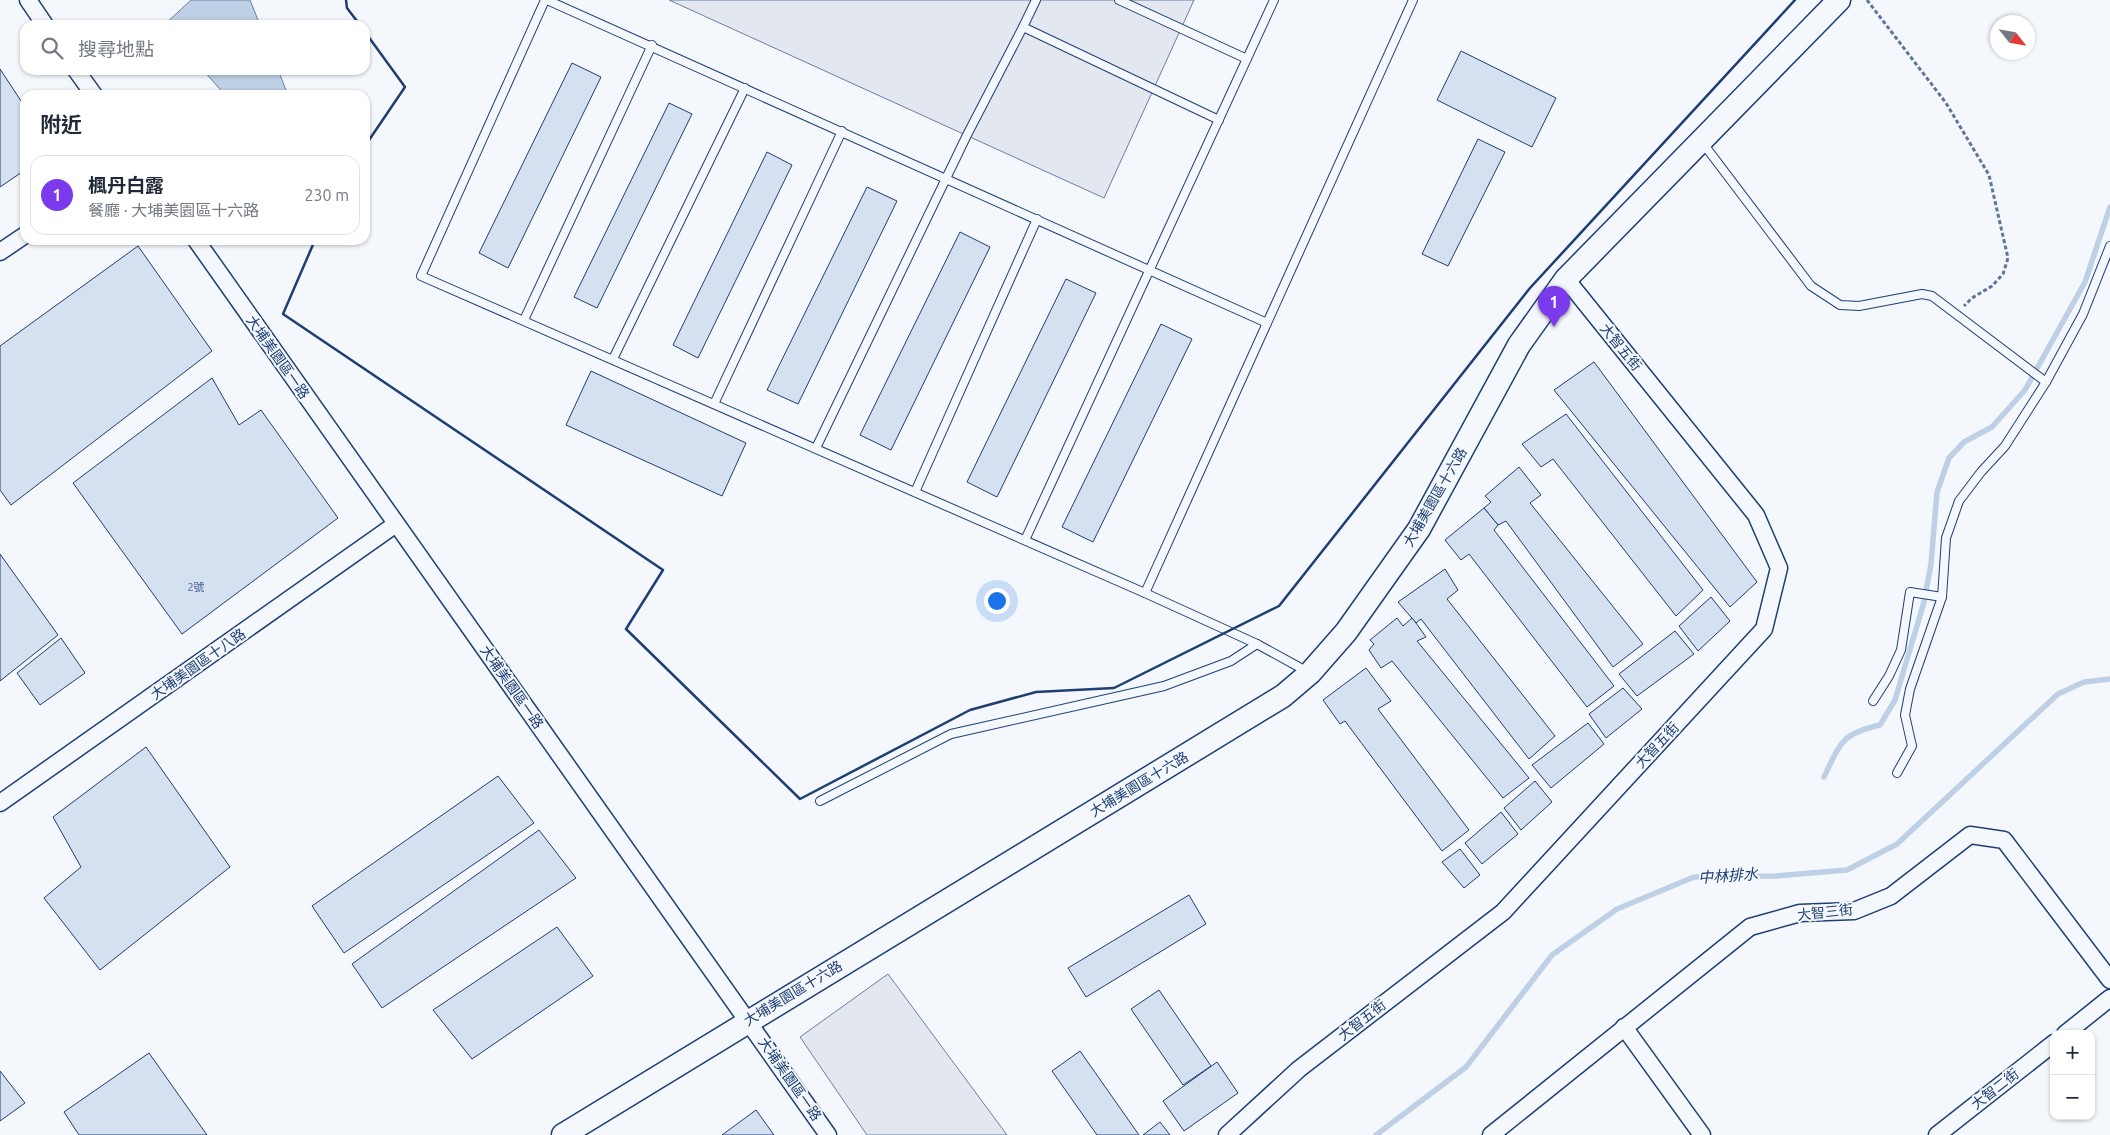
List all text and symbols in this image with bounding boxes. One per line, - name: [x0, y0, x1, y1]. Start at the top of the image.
- north arrow: [1990, 15, 2035, 60]
- search box: [20, 20, 370, 75]
- icon: search: [38, 34, 66, 62]
- text: 搜尋地點: [78, 38, 154, 60]
- text: 附近: [40, 112, 82, 136]
- text: 楓丹白露: [88, 174, 164, 196]
- text: 1: [52, 186, 62, 204]
- text: 230 m: [304, 186, 349, 204]
- text: 餐廳 · 大埔美園區十六路: [88, 201, 259, 219]
- pin: 1: [1538, 286, 1570, 327]
- street label: 大埔美園區一路: [243, 312, 313, 402]
- street label: 大智五街: [1597, 320, 1645, 374]
- street label: 大埔美園區十六路: [1400, 445, 1470, 549]
- house number: 2號: [187, 581, 205, 593]
- your location: [984, 588, 1010, 614]
- street label: 大埔美園區十八路: [148, 625, 248, 703]
- street label: 大埔美園區一路: [477, 642, 547, 732]
- street label: 大智五街: [1632, 719, 1682, 771]
- street label: 大埔美園區十六路: [1087, 748, 1191, 820]
- water label: 中林排水: [1697, 865, 1759, 886]
- street label: 大智三街: [1796, 901, 1854, 923]
- street label: 大埔美園區十六路: [741, 957, 845, 1029]
- street label: 大智五街: [1335, 996, 1389, 1044]
- map controls: [2050, 1030, 2095, 1120]
- button: +: [2050, 1030, 2095, 1075]
- street label: 大埔美園區一路: [755, 1034, 825, 1124]
- street label: 大智二街: [1968, 1065, 2022, 1113]
- button: −: [2050, 1075, 2095, 1120]

